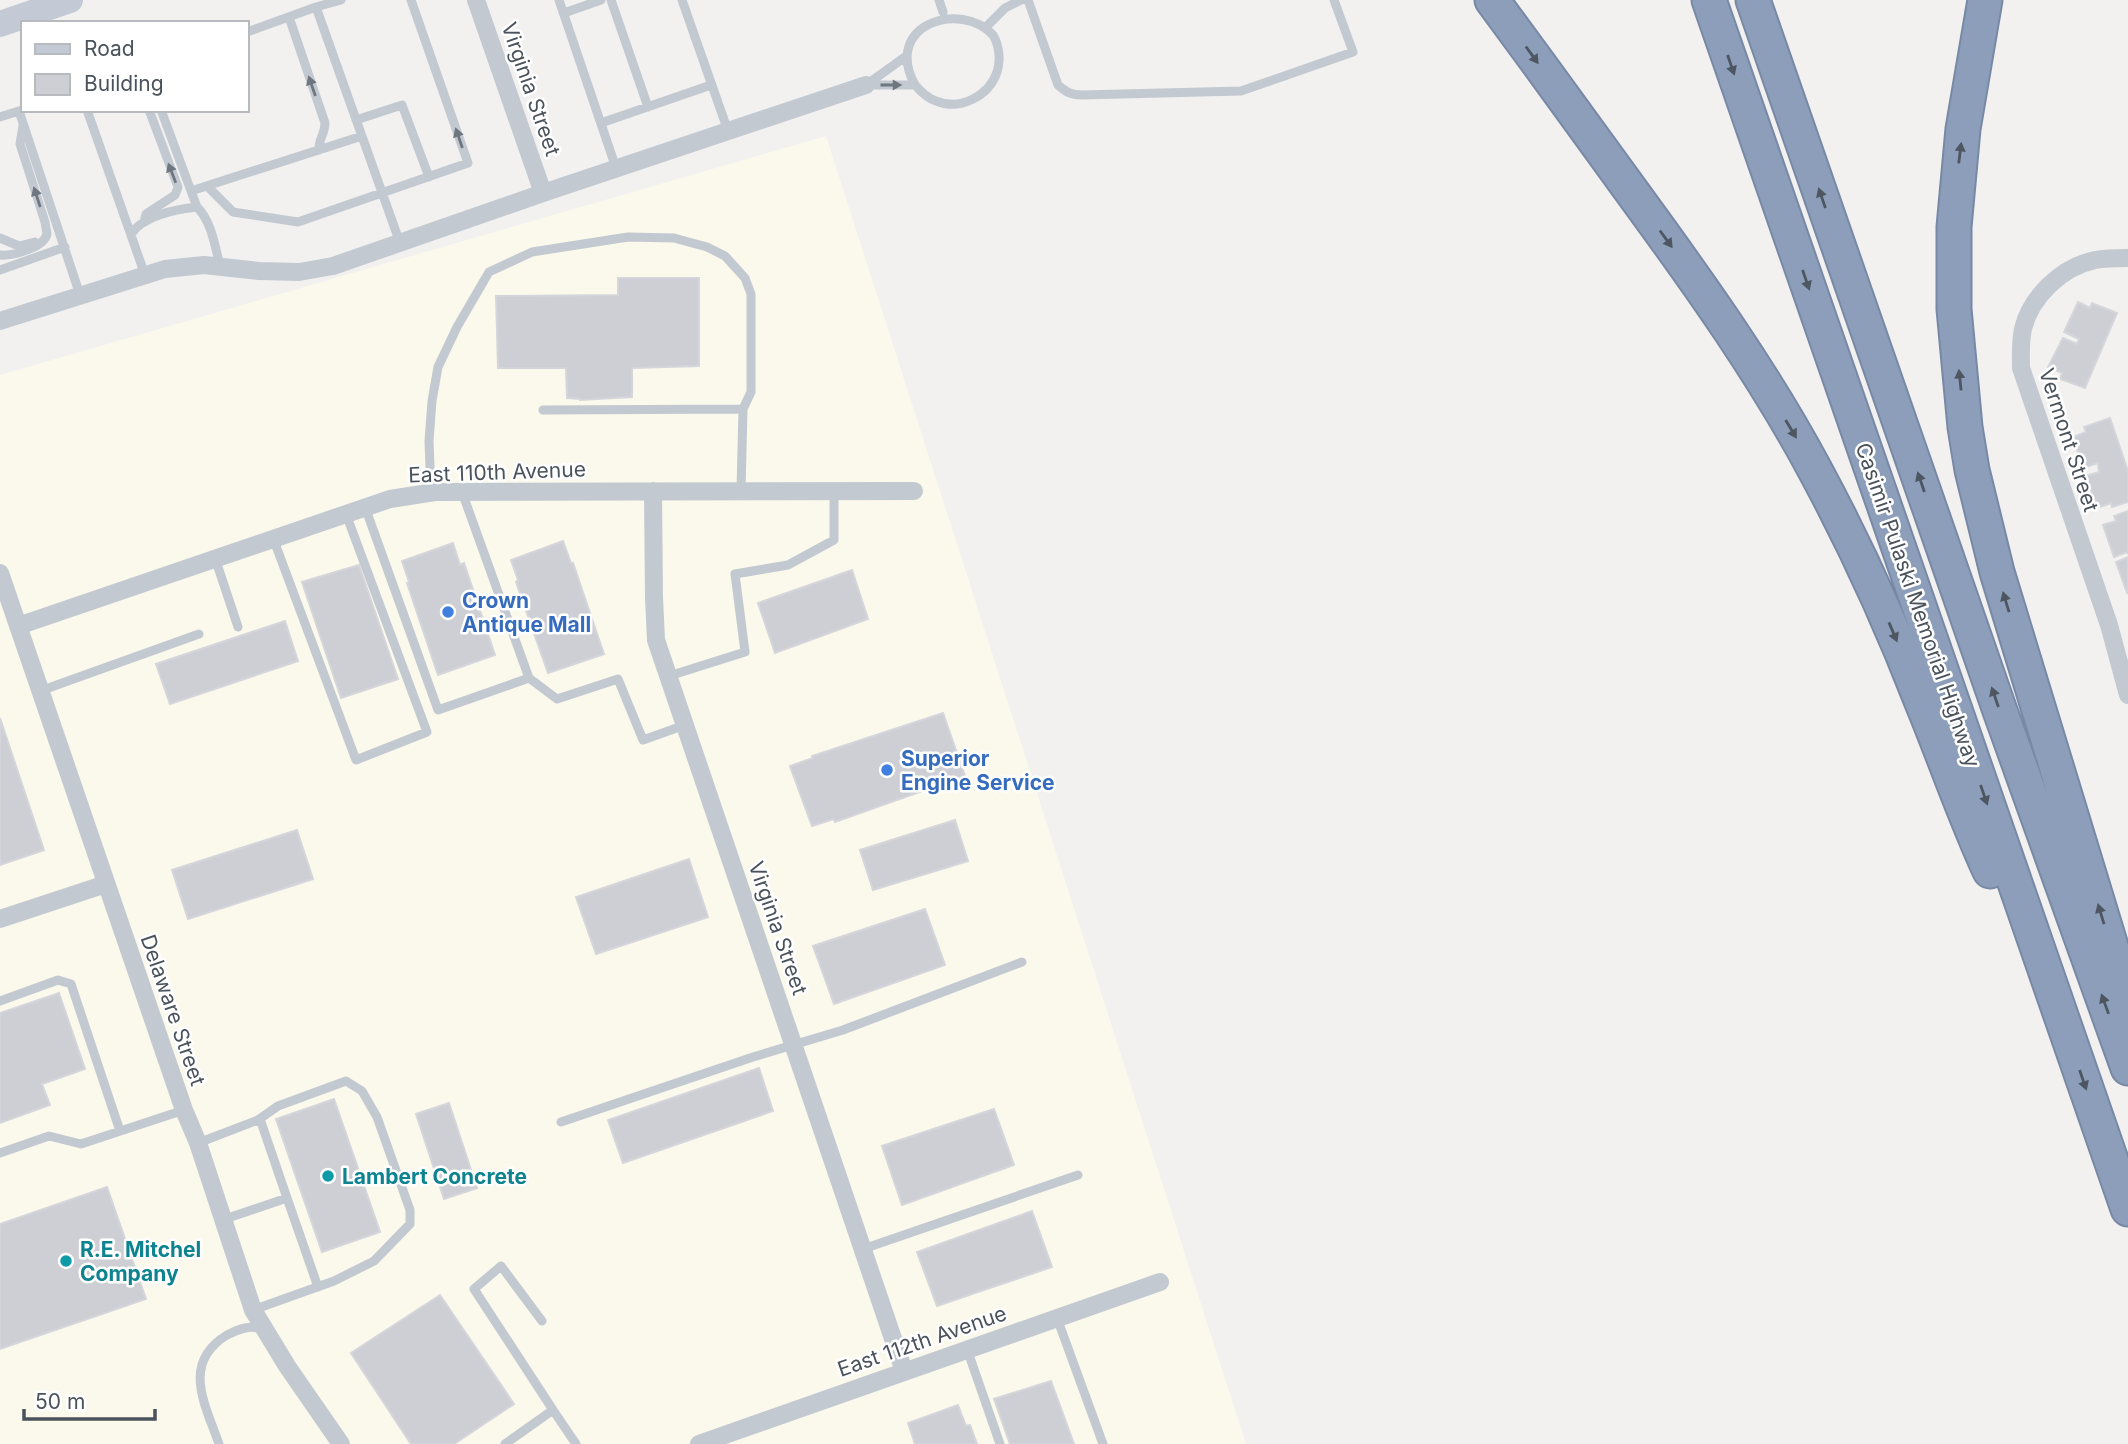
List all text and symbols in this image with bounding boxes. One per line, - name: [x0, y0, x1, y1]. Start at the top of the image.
- street label: Virginia Street: [496, 19, 566, 159]
- legend: [21, 21, 248, 112]
- text: Road: [84, 36, 135, 61]
- one-way arrow: [1525, 46, 1539, 64]
- one-way arrow: [1726, 54, 1737, 75]
- text: Building: [84, 71, 164, 96]
- one-way arrow: [306, 75, 317, 96]
- one-way arrow: [880, 79, 902, 91]
- one-way arrow: [453, 127, 464, 148]
- one-way arrow: [1954, 142, 1965, 164]
- one-way arrow: [167, 163, 178, 184]
- one-way arrow: [31, 186, 42, 207]
- one-way arrow: [1816, 187, 1827, 208]
- one-way arrow: [1659, 230, 1673, 248]
- one-way arrow: [1801, 269, 1812, 290]
- street label: Vermont Street: [2034, 365, 2104, 515]
- one-way arrow: [1954, 369, 1965, 391]
- one-way arrow: [1785, 419, 1798, 438]
- street label: Casimir Pulaski Memorial Highway: [1851, 439, 1986, 771]
- street label: East 110th Avenue: [408, 456, 586, 488]
- one-way arrow: [1915, 472, 1926, 493]
- place label: Crown Antique Mall: [462, 588, 591, 637]
- one-way arrow: [2001, 591, 2011, 612]
- marker: Crown Antique Mall: [440, 604, 456, 620]
- one-way arrow: [1887, 622, 1899, 642]
- one-way arrow: [1989, 687, 2000, 708]
- place label: Superior Engine Service: [901, 746, 1055, 795]
- marker: Superior Engine Service: [879, 762, 895, 778]
- one-way arrow: [1979, 785, 1990, 806]
- street label: Virginia Street: [743, 858, 813, 998]
- one-way arrow: [2095, 903, 2105, 924]
- street label: Delaware Street: [135, 931, 211, 1089]
- one-way arrow: [2099, 993, 2110, 1014]
- one-way arrow: [2078, 1069, 2089, 1090]
- place label: Lambert Concrete: [342, 1164, 527, 1189]
- marker: Lambert Concrete: [320, 1168, 336, 1184]
- place label: R.E. Mitchel Company: [80, 1237, 201, 1286]
- marker: R.E. Mitchel Company: [58, 1253, 74, 1269]
- street label: East 112th Avenue: [834, 1300, 1010, 1382]
- scale bar: [24, 1378, 156, 1422]
- text: 50 m: [35, 1389, 85, 1414]

